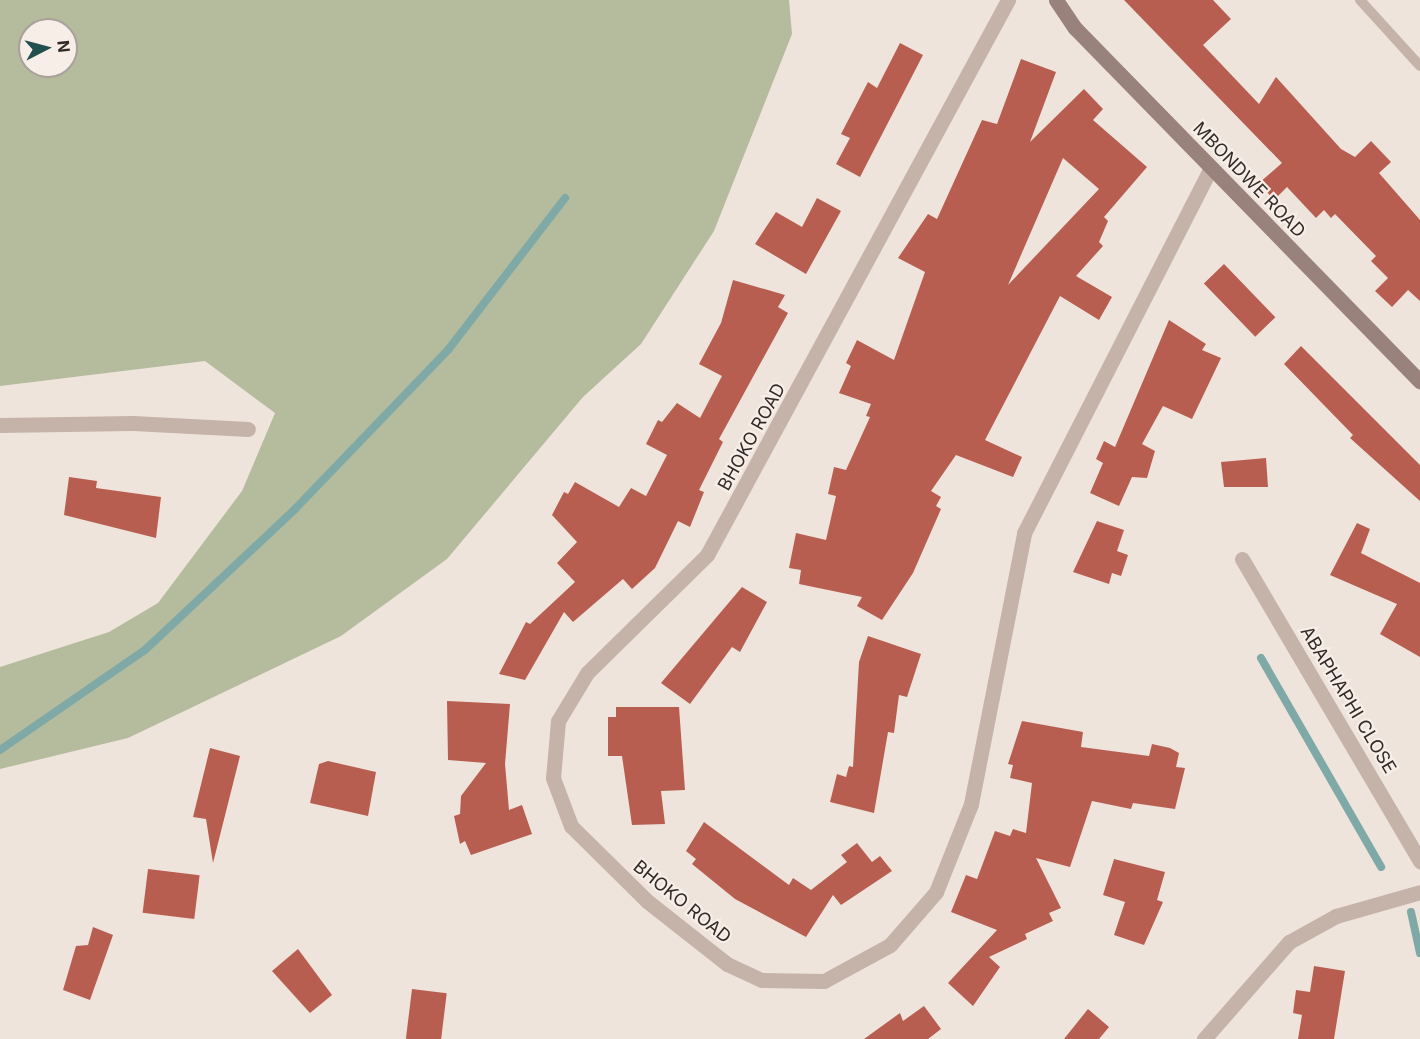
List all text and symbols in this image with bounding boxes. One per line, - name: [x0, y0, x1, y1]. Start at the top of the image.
- north arrow: [18, 18, 78, 78]
- text: N: [53, 39, 74, 53]
- street label: MBONDWE ROAD: [1188, 118, 1310, 242]
- street label: BHOKO ROAD: [714, 380, 790, 494]
- street label: ABAPHAPHI CLOSE: [1296, 623, 1400, 777]
- street label: BHOKO ROAD: [629, 856, 735, 948]

